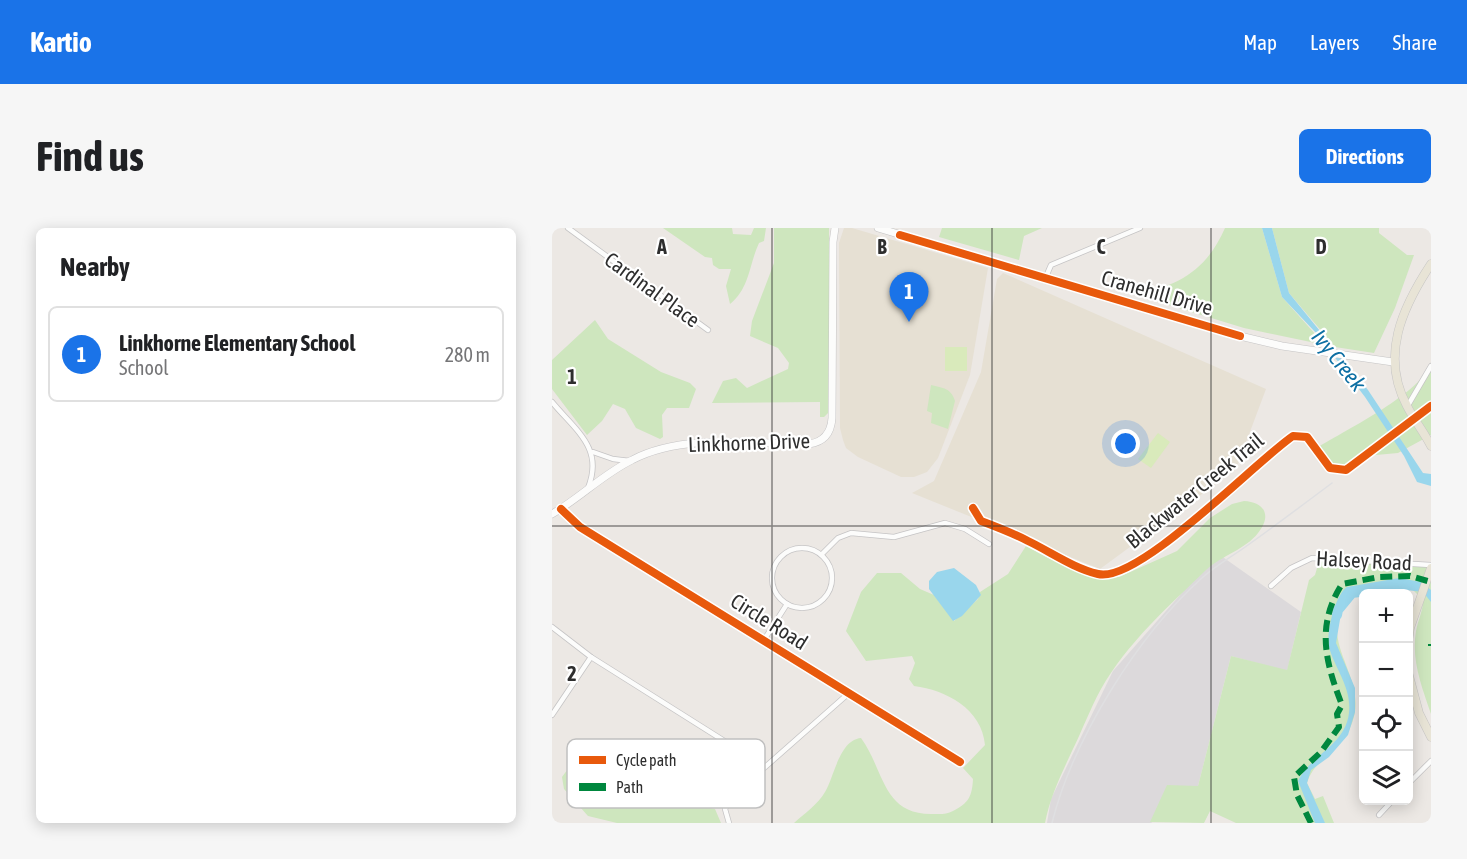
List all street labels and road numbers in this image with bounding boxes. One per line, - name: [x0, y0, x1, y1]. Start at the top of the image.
- street label: Cardinal Place: [600, 247, 705, 332]
- street label: Cranehill Drive: [1099, 265, 1216, 319]
- street label: Blackwater Creek Trail: [1121, 427, 1268, 553]
- street label: Linkhorne Drive: [688, 428, 810, 456]
- street label: Halsey Road: [1316, 546, 1413, 574]
- street label: Circle Road: [727, 588, 812, 654]

